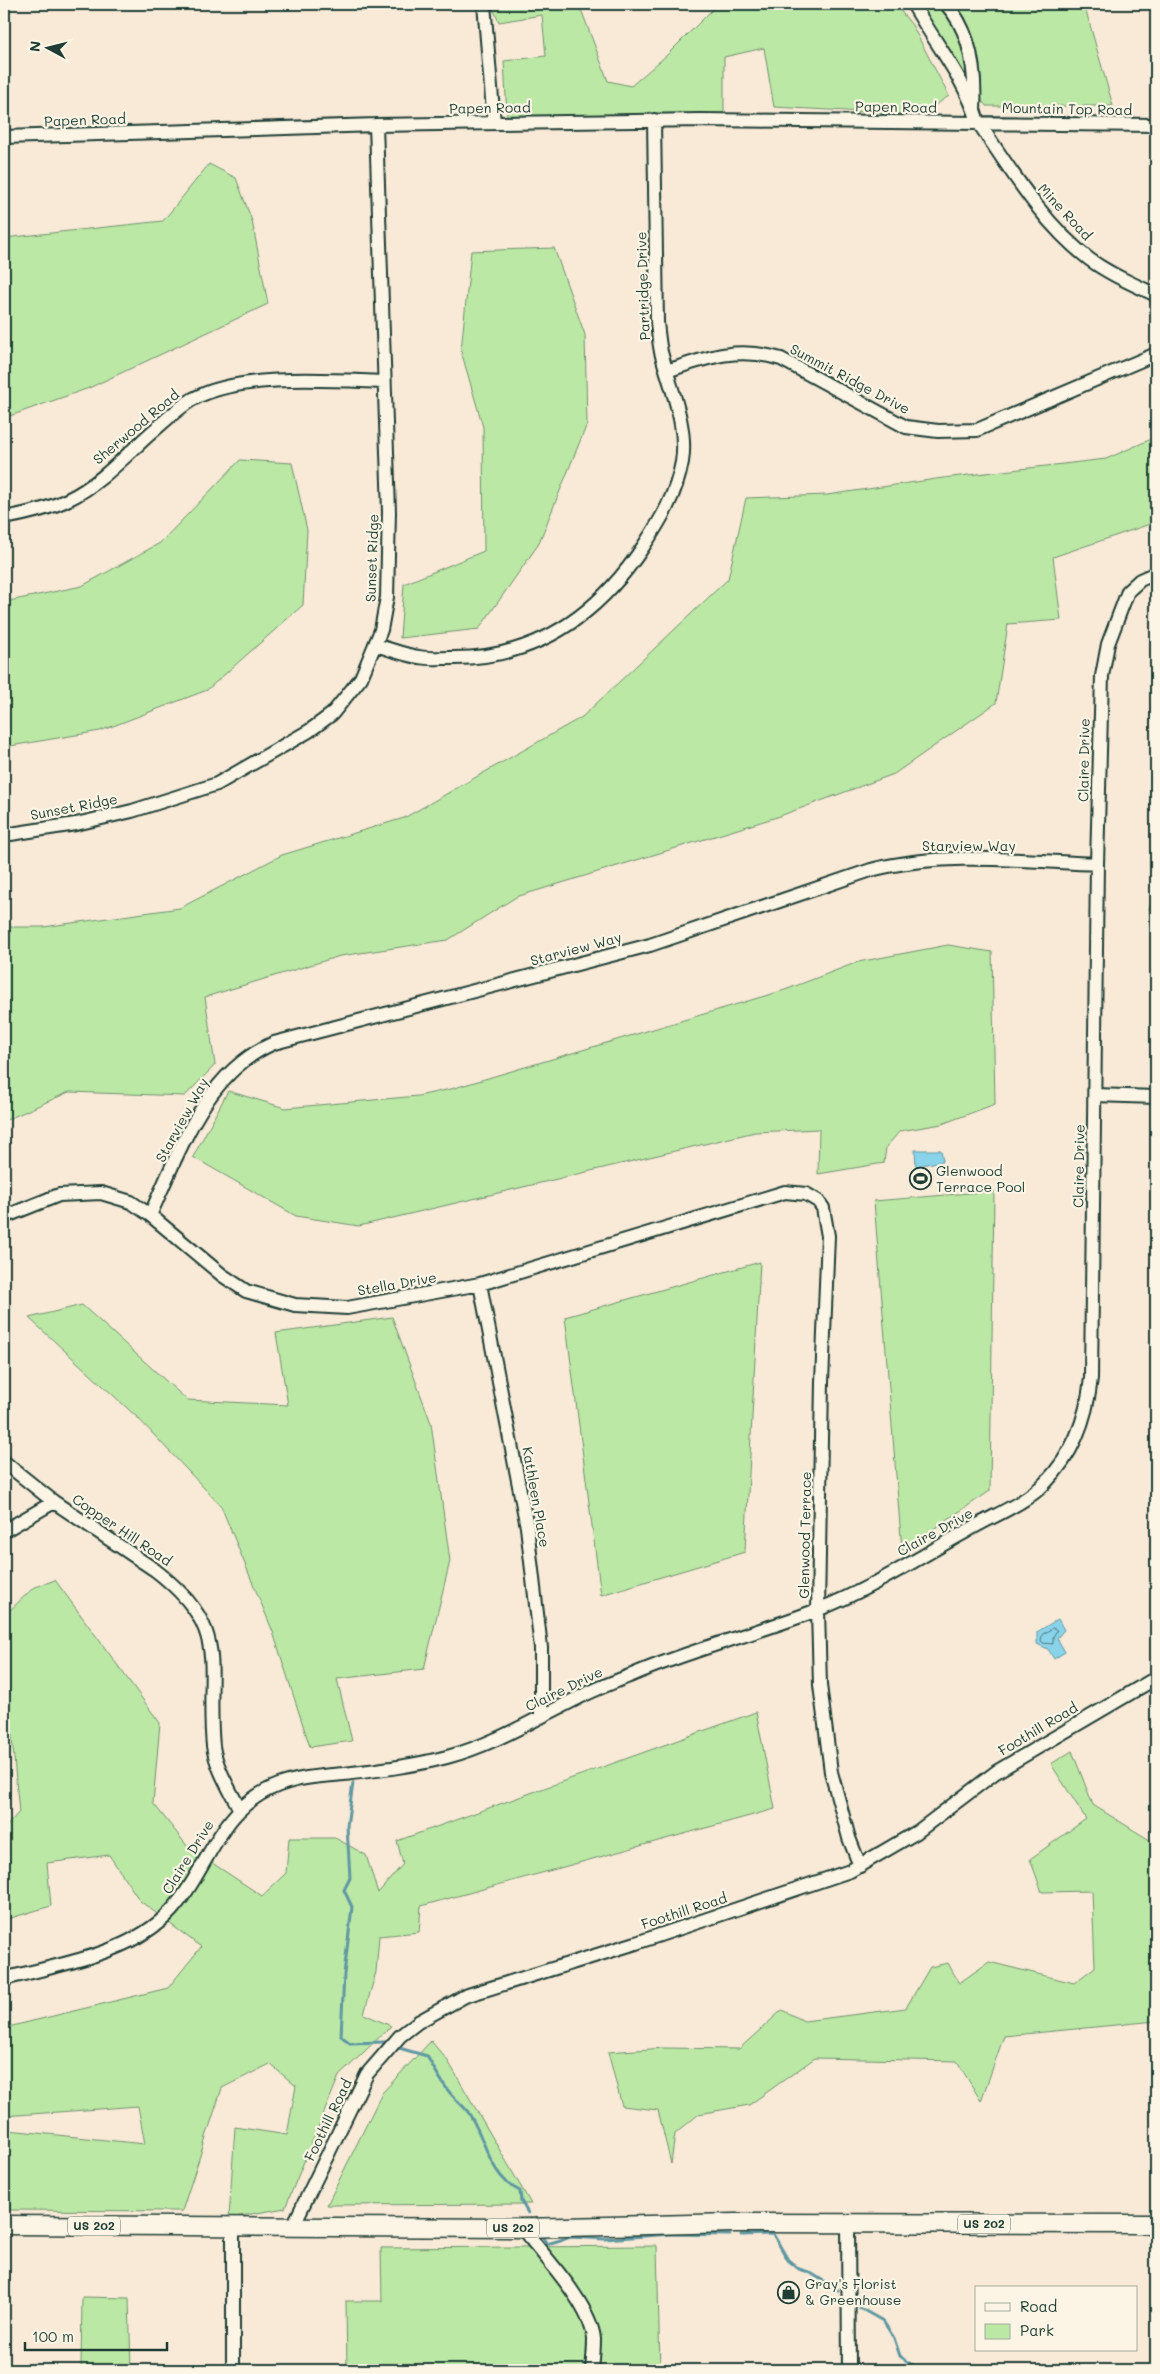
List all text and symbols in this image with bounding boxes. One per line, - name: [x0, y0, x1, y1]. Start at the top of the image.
- north arrow: [22, 22, 72, 72]
- text: N: [25, 40, 45, 53]
- street label: Papen Road: [855, 96, 937, 117]
- street label: Papen Road: [449, 97, 531, 118]
- street label: Mountain Top Road: [1002, 98, 1132, 119]
- street label: Papen Road: [44, 109, 126, 130]
- street label: Mine Road: [1034, 179, 1097, 244]
- street label: Partridge Drive: [631, 231, 654, 341]
- street label: Summit Ridge Drive: [787, 339, 913, 418]
- street label: Sherwood Road: [89, 385, 183, 468]
- street label: Sunset Ridge: [360, 514, 383, 602]
- street label: Claire Drive: [1073, 718, 1094, 802]
- street label: Sunset Ridge: [29, 789, 119, 824]
- street label: Starview Way: [922, 836, 1016, 855]
- street label: Starview Way: [528, 927, 624, 970]
- street label: Starview Way: [151, 1074, 213, 1165]
- street label: Claire Drive: [1068, 1124, 1089, 1208]
- place label: Glenwood Terrace Pool: [936, 1161, 1025, 1196]
- sports icon: Glenwood Terrace Pool: [908, 1167, 932, 1191]
- street label: Stella Drive: [356, 1267, 438, 1300]
- street label: Kathleen Place: [518, 1445, 555, 1549]
- street label: Glenwood Terrace: [794, 1471, 815, 1599]
- street label: Copper Hill Road: [69, 1489, 176, 1570]
- street label: Claire Drive: [894, 1503, 976, 1560]
- street label: Claire Drive: [522, 1662, 606, 1715]
- street label: Foothill Road: [995, 1697, 1081, 1760]
- street label: Claire Drive: [157, 1816, 218, 1897]
- street label: Foothill Road: [639, 1888, 729, 1933]
- street label: Foothill Road: [299, 2075, 356, 2164]
- road number: US 202: [958, 2214, 1010, 2234]
- road number: US 202: [68, 2216, 120, 2236]
- road number: US 202: [487, 2218, 539, 2238]
- place label: Gray's Florist & Greenhouse: [805, 2274, 901, 2309]
- shop icon: Gray's Florist & Greenhouse: [777, 2280, 801, 2304]
- legend: [975, 2286, 1138, 2352]
- text: Road: [1020, 2296, 1057, 2316]
- scale bar: [25, 2319, 168, 2351]
- text: Park: [1020, 2320, 1054, 2340]
- text: 100 m: [32, 2326, 74, 2346]

